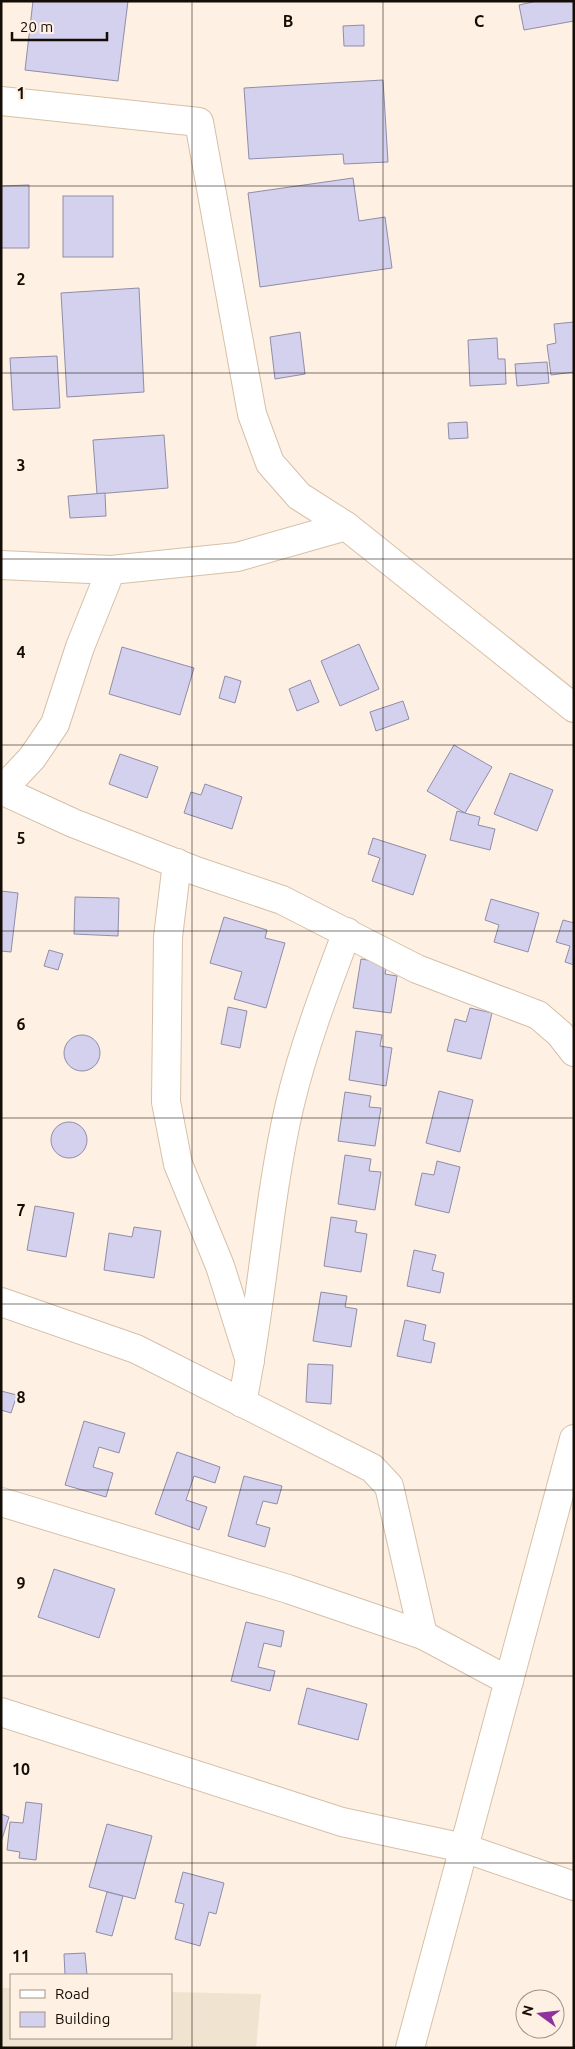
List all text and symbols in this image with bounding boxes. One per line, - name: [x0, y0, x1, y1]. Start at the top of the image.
- scale bar: [12, 10, 108, 42]
- text: B: [283, 12, 293, 30]
- text: C: [474, 12, 484, 30]
- text: 20 m: [20, 18, 53, 35]
- text: 1: [16, 84, 26, 102]
- text: 2: [16, 270, 26, 288]
- text: 3: [16, 456, 26, 474]
- text: 4: [16, 643, 26, 661]
- text: 5: [16, 829, 26, 847]
- text: 6: [16, 1015, 26, 1033]
- text: 7: [16, 1201, 26, 1219]
- text: 8: [16, 1388, 26, 1406]
- text: 9: [16, 1574, 26, 1592]
- text: 10: [12, 1760, 30, 1778]
- text: 11: [12, 1947, 30, 1965]
- legend: [10, 1974, 172, 2039]
- text: Road: [55, 1985, 90, 2002]
- north arrow: [515, 1989, 565, 2039]
- text: N: [518, 2004, 537, 2018]
- text: Building: [55, 2010, 110, 2027]

